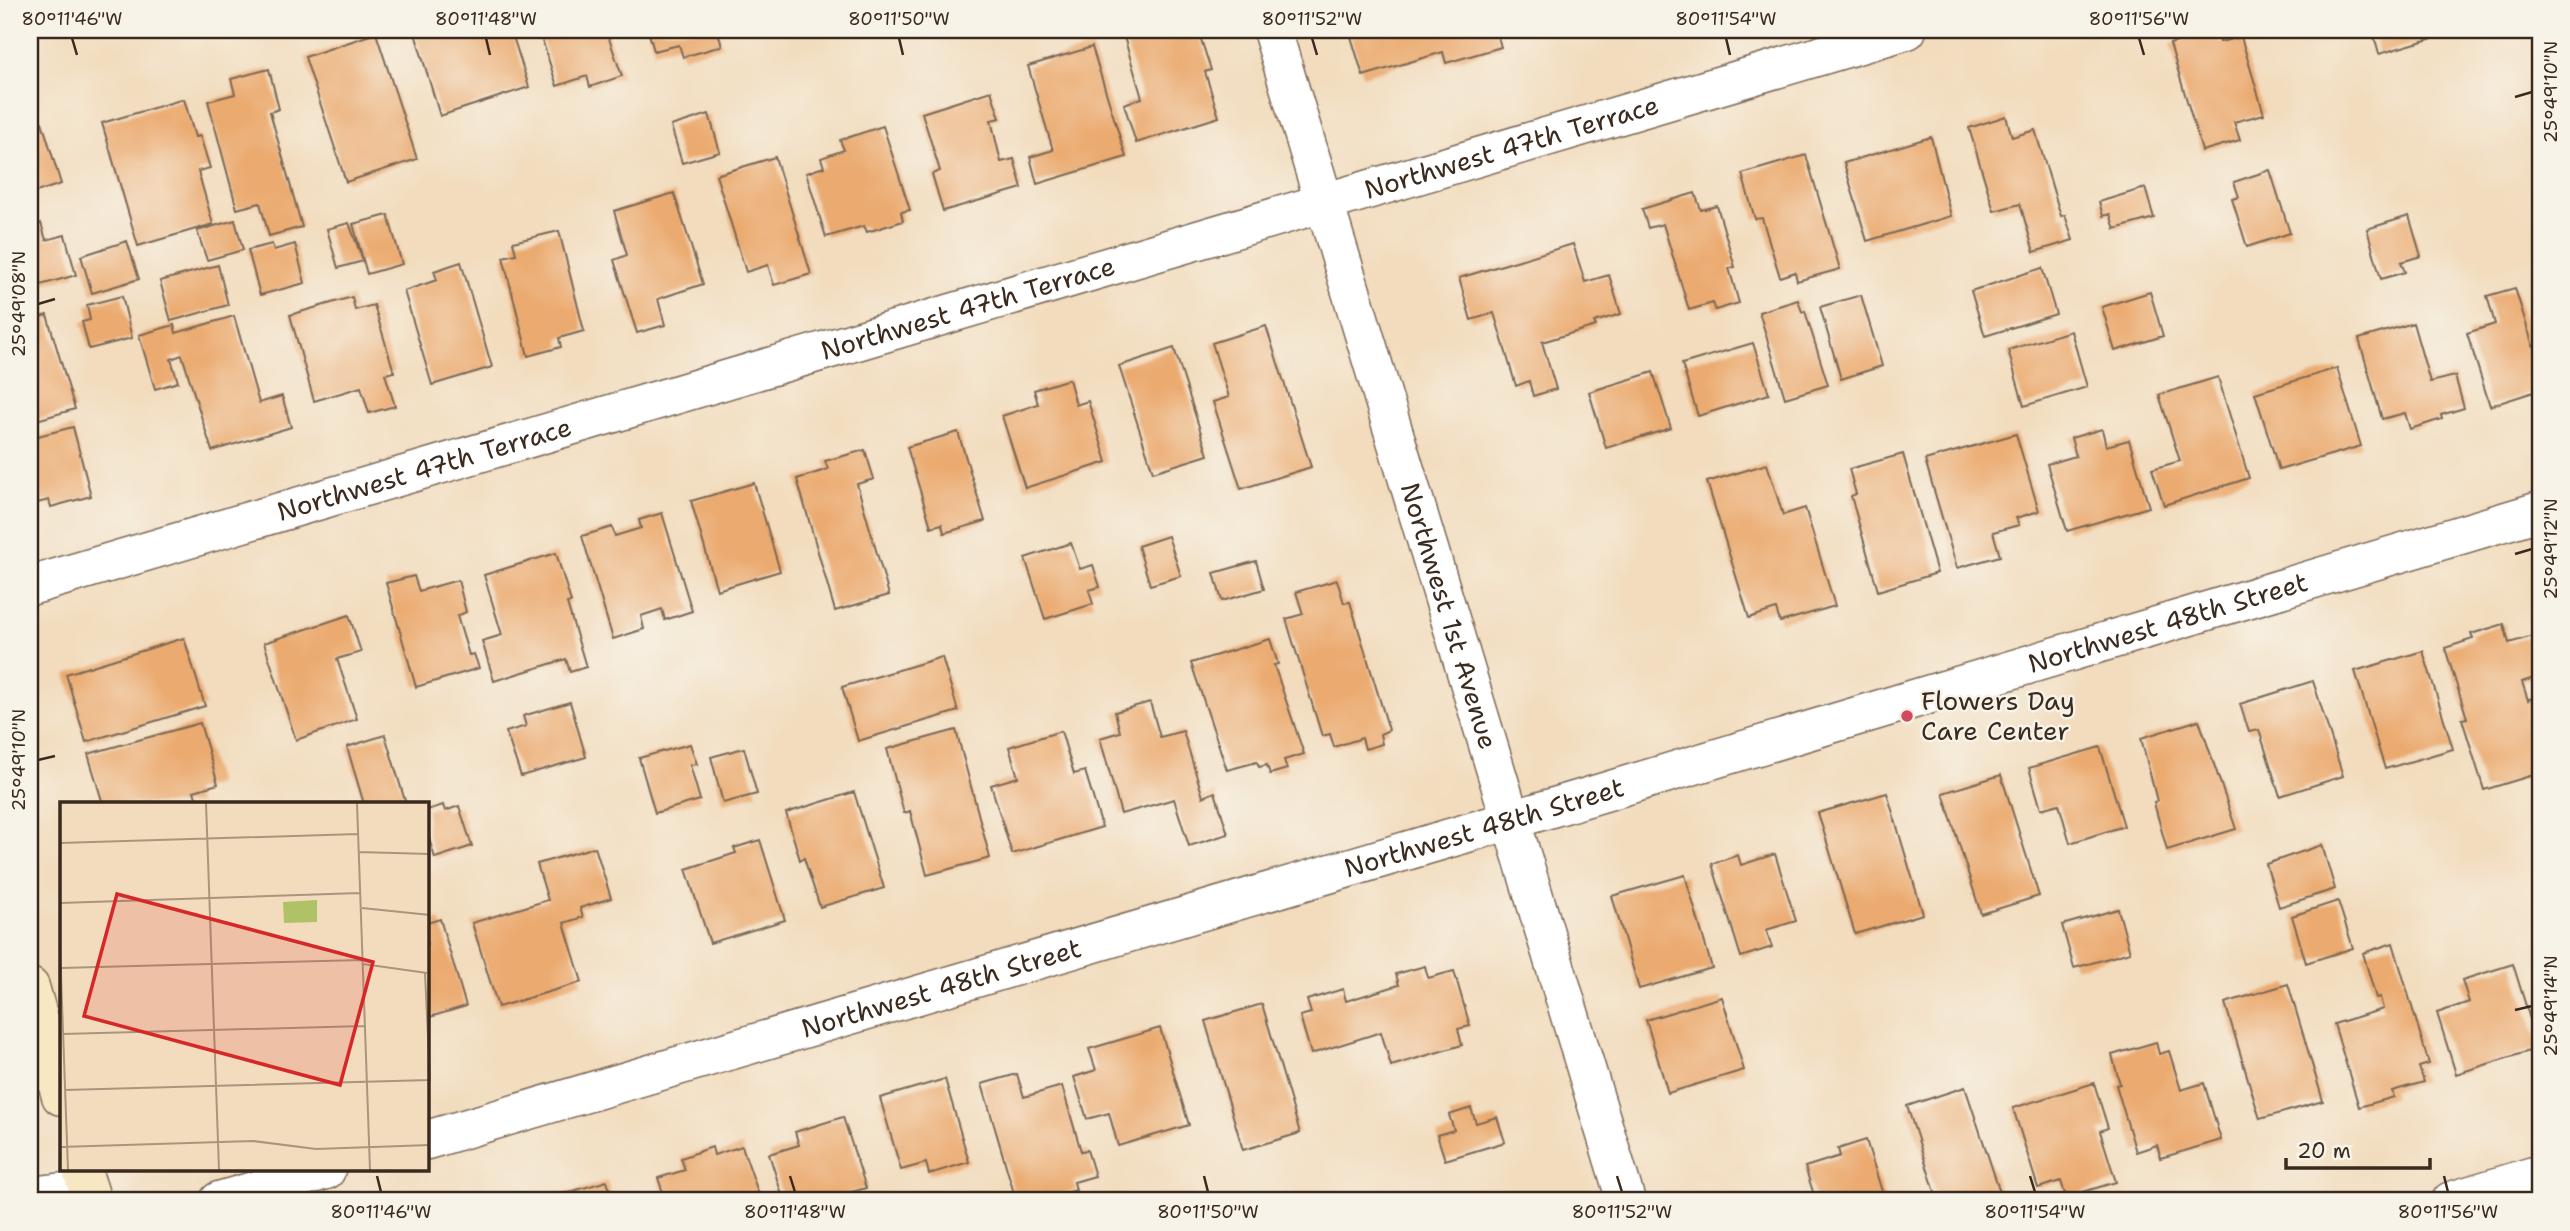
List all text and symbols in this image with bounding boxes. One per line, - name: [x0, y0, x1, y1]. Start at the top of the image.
- text: 80°11'46"W: [21, 7, 123, 31]
- text: 80°11'48"W: [435, 7, 537, 31]
- text: 80°11'50"W: [848, 7, 950, 31]
- text: 80°11'52"W: [1262, 7, 1362, 31]
- text: 80°11'54"W: [1675, 7, 1777, 31]
- text: 80°11'56"W: [2089, 7, 2189, 31]
- text: 25°49'10"N: [2539, 41, 2563, 143]
- street label: Northwest 47th Terrace: [1360, 87, 1663, 207]
- street label: Northwest 47th Terrace: [816, 248, 1119, 368]
- text: 25°49'08"N: [7, 251, 31, 357]
- street label: Northwest 47th Terrace: [273, 409, 575, 529]
- street label: Northwest 1st Avenue: [1393, 478, 1506, 753]
- text: 25°49'12"N: [2539, 498, 2563, 600]
- street label: Northwest 48th Street: [2024, 564, 2312, 681]
- place label: Flowers Day Care Center: [1921, 683, 2075, 748]
- marker: Flowers Day Care Center: [1899, 708, 1915, 724]
- text: 25°49'10"N: [7, 709, 31, 811]
- street label: Northwest 48th Street: [1340, 769, 1628, 885]
- inset map: [60, 802, 429, 1172]
- street label: Northwest 48th Street: [797, 930, 1085, 1046]
- text: 25°49'14"N: [2539, 955, 2563, 1057]
- scale bar: [2286, 1126, 2430, 1170]
- text: 20 m: [2297, 1137, 2351, 1165]
- text: 80°11'46"W: [330, 1200, 432, 1224]
- text: 80°11'48"W: [744, 1200, 846, 1224]
- text: 80°11'50"W: [1157, 1200, 1259, 1224]
- text: 80°11'52"W: [1572, 1200, 1672, 1224]
- text: 80°11'54"W: [1984, 1200, 2086, 1224]
- text: 80°11'56"W: [2398, 1200, 2498, 1224]

